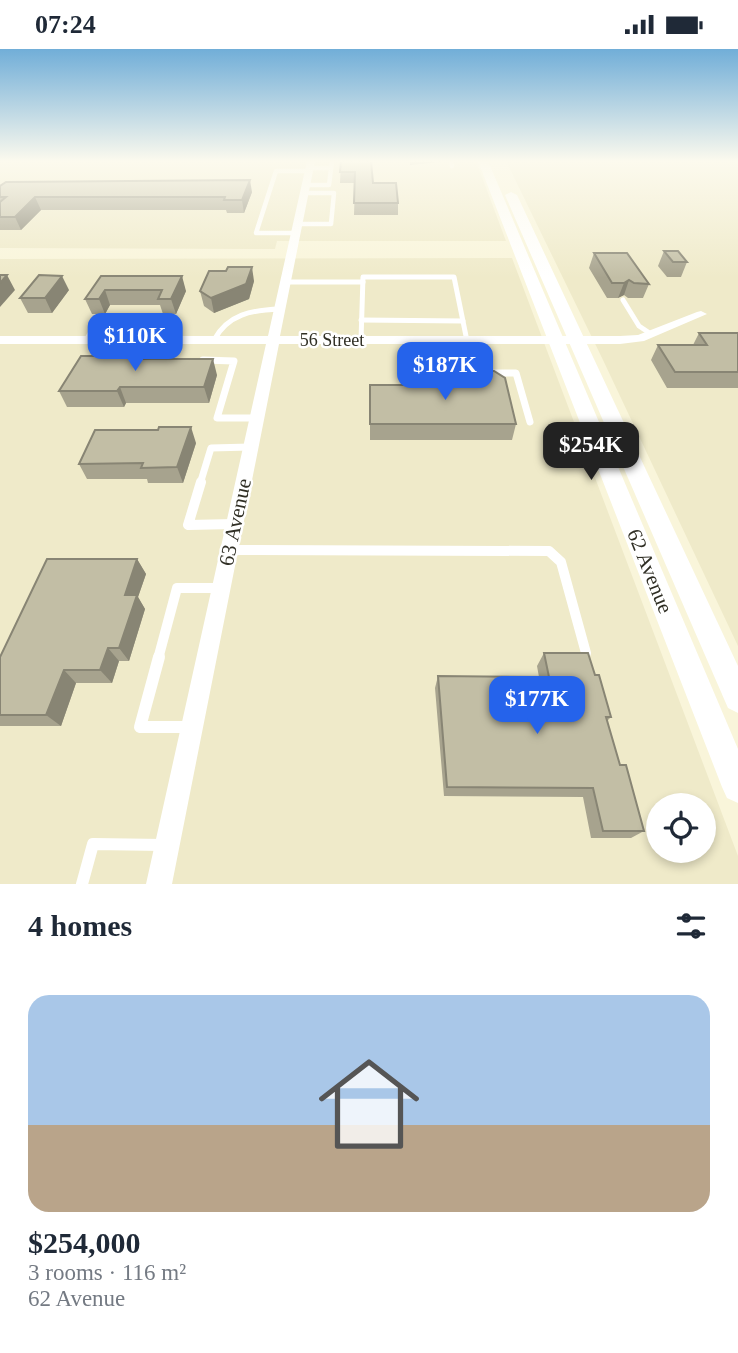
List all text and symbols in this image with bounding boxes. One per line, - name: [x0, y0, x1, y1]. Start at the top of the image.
- text: 07:24: [35, 10, 96, 39]
- pin: $110K: [86, 313, 184, 373]
- text: $110K: [104, 323, 166, 348]
- street label: 56 Street: [300, 330, 364, 350]
- pin: $187K: [396, 343, 494, 402]
- text: $187K: [413, 352, 477, 377]
- pin: $254K: [542, 423, 640, 482]
- text: $254K: [559, 432, 623, 457]
- street label: 63 Avenue: [214, 476, 256, 568]
- street label: 62 Avenue: [622, 525, 678, 617]
- pin: $177K: [488, 677, 586, 736]
- text: $177K: [505, 686, 569, 711]
- map controls: [646, 793, 716, 863]
- button: locate: [646, 793, 716, 863]
- icon: filters: [672, 907, 710, 945]
- text: 4 homes: [28, 909, 132, 942]
- icon: home: [306, 1041, 432, 1167]
- text: $254,000: [28, 1226, 141, 1259]
- text: 3 rooms · 116 m²: [28, 1260, 186, 1285]
- text: 62 Avenue: [28, 1286, 125, 1311]

